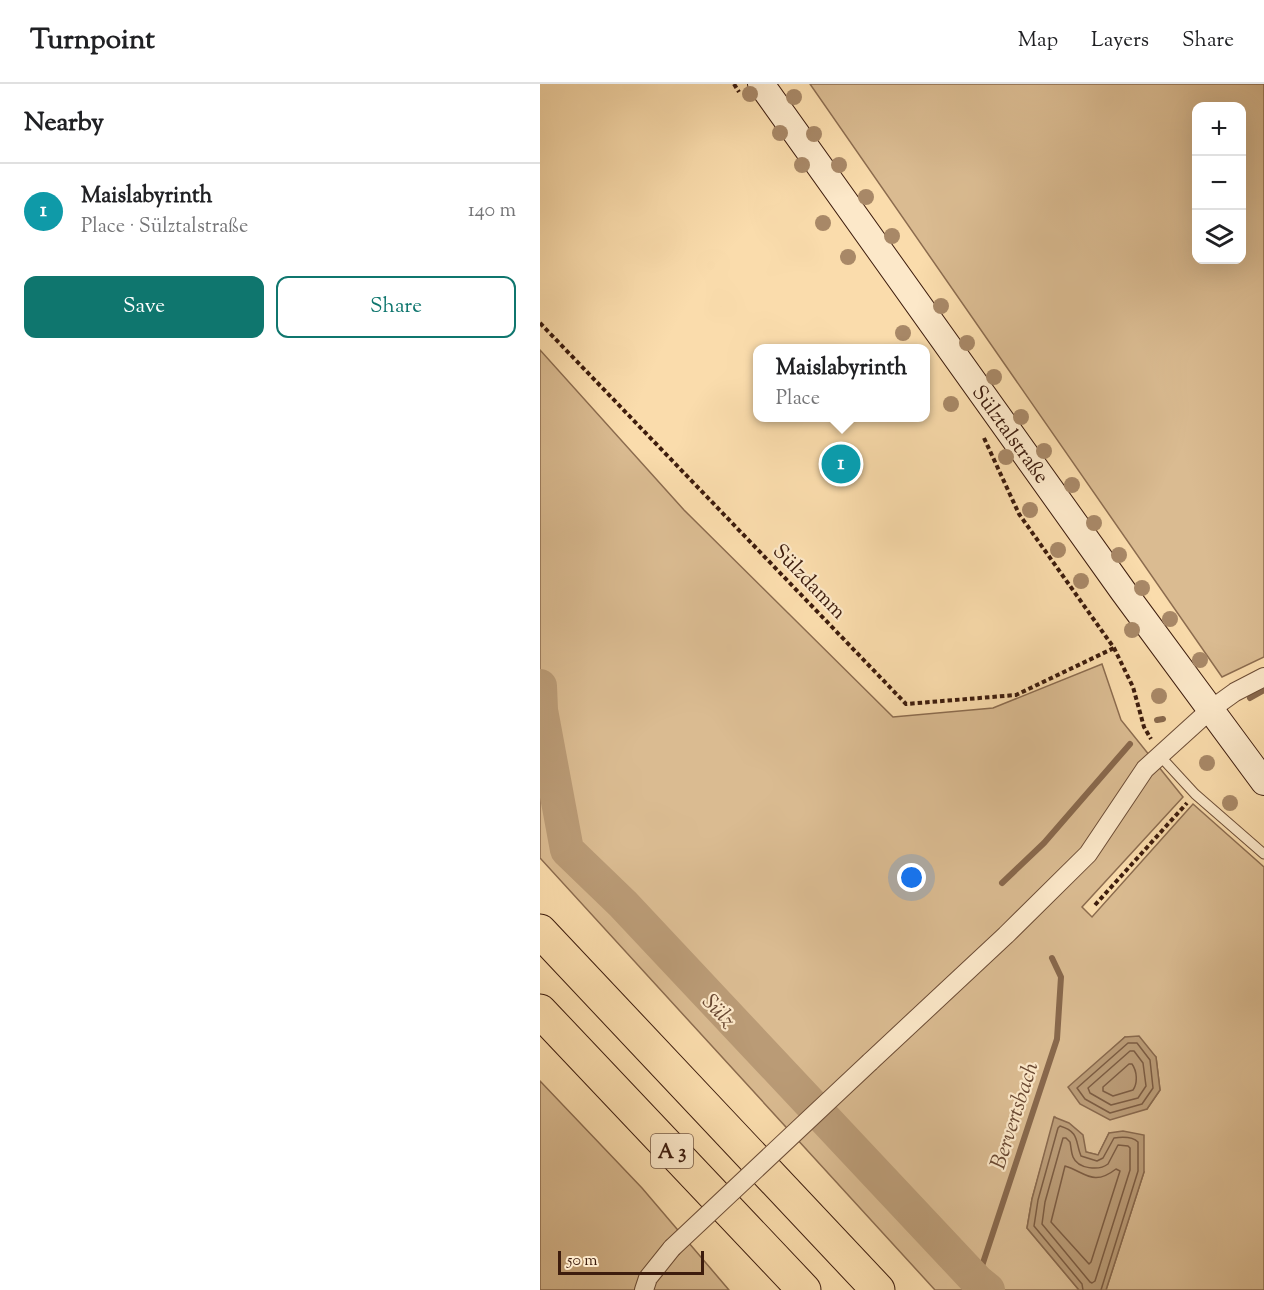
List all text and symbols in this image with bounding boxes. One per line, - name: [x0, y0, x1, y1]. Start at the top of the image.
- text: Turnpoint: [30, 21, 155, 61]
- text: Map: [1018, 26, 1058, 56]
- text: Layers: [1091, 26, 1149, 56]
- text: Share: [1182, 26, 1234, 56]
- map controls: [1192, 102, 1246, 264]
- button: +: [1192, 102, 1246, 156]
- text: Nearby: [24, 105, 104, 142]
- button: −: [1192, 156, 1246, 210]
- text: Maislabyrinth: [81, 181, 212, 213]
- text: 1: [40, 197, 47, 226]
- text: 140 m: [468, 197, 516, 226]
- button: layers: [1192, 210, 1246, 264]
- text: Place · Sülztalstraße: [81, 213, 248, 242]
- button: Save: [24, 276, 264, 338]
- button: Share: [276, 276, 516, 338]
- popup: [753, 344, 930, 422]
- text: Maislabyrinth: [776, 353, 907, 385]
- street label: Sülztalstraße: [963, 380, 1055, 491]
- text: Place: [776, 385, 820, 414]
- pin: 1: [822, 442, 860, 487]
- street label: Sülzdamm: [765, 538, 852, 627]
- your location: [897, 863, 926, 892]
- water label: Sülz: [694, 988, 742, 1036]
- water label: Bervertsbach: [984, 1058, 1048, 1174]
- road number: A 3: [651, 1134, 693, 1168]
- scale bar: [558, 1248, 704, 1276]
- text: 50 m: [567, 1250, 598, 1273]

